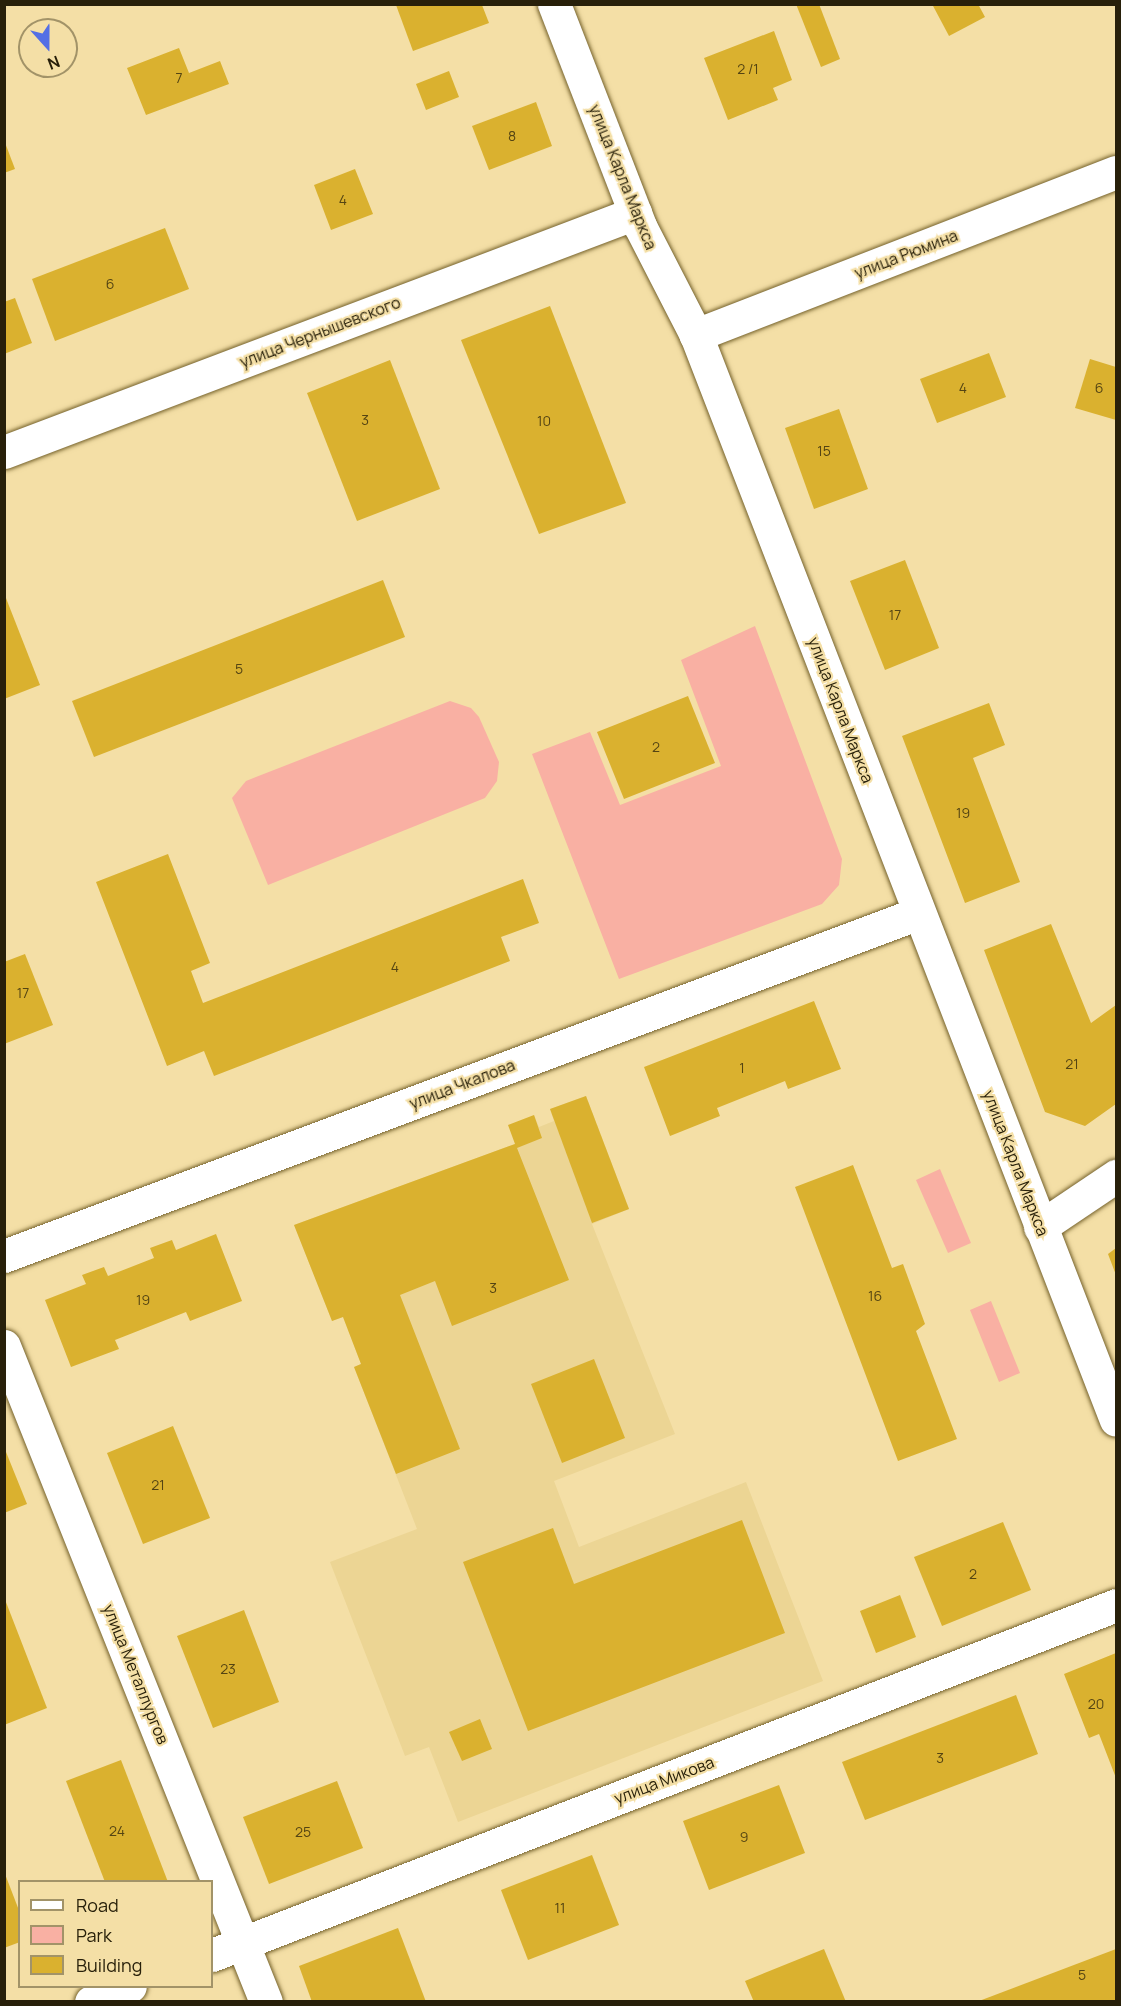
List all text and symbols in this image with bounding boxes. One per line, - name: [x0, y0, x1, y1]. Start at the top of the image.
- north arrow: [18, 18, 78, 78]
- text: N: [44, 51, 63, 75]
- house number: 2 /1: [737, 61, 759, 77]
- house number: 7: [175, 70, 183, 86]
- street label: улица Карла Маркса: [585, 102, 661, 252]
- house number: 8: [508, 128, 516, 144]
- house number: 4: [339, 192, 347, 208]
- street label: улица Рюмина: [852, 225, 960, 283]
- house number: 6: [106, 276, 114, 292]
- street label: улица Чернышевского: [237, 292, 403, 372]
- house number: 4: [959, 380, 967, 396]
- house number: 6: [1095, 380, 1103, 396]
- house number: 3: [361, 412, 369, 428]
- house number: 10: [537, 413, 551, 429]
- house number: 15: [817, 443, 831, 459]
- house number: 17: [889, 607, 901, 623]
- street label: улица Карла Маркса: [804, 634, 878, 786]
- house number: 5: [235, 661, 243, 677]
- house number: 2: [652, 739, 660, 755]
- house number: 19: [956, 805, 970, 821]
- house number: 4: [391, 959, 399, 975]
- house number: 17: [17, 985, 29, 1001]
- street label: улица Чкалова: [406, 1055, 518, 1113]
- house number: 21: [1065, 1056, 1079, 1072]
- house number: 1: [739, 1060, 745, 1076]
- street label: улица Карла Маркса: [979, 1087, 1053, 1239]
- house number: 3: [489, 1280, 497, 1296]
- house number: 16: [868, 1288, 882, 1304]
- house number: 19: [136, 1292, 150, 1308]
- house number: 21: [151, 1477, 165, 1493]
- house number: 2: [969, 1566, 977, 1582]
- street label: улица Металлургов: [99, 1601, 173, 1747]
- house number: 23: [220, 1661, 236, 1677]
- house number: 20: [1088, 1696, 1104, 1712]
- house number: 3: [936, 1750, 944, 1766]
- street label: улица Микова: [611, 1752, 717, 1808]
- house number: 24: [109, 1823, 125, 1839]
- house number: 25: [295, 1824, 311, 1840]
- house number: 9: [740, 1829, 748, 1845]
- legend: [18, 1880, 213, 1988]
- text: Road: [76, 1893, 119, 1917]
- house number: 11: [555, 1900, 565, 1916]
- text: Park: [76, 1923, 112, 1947]
- text: Building: [76, 1953, 142, 1977]
- house number: 5: [1078, 1967, 1086, 1983]

